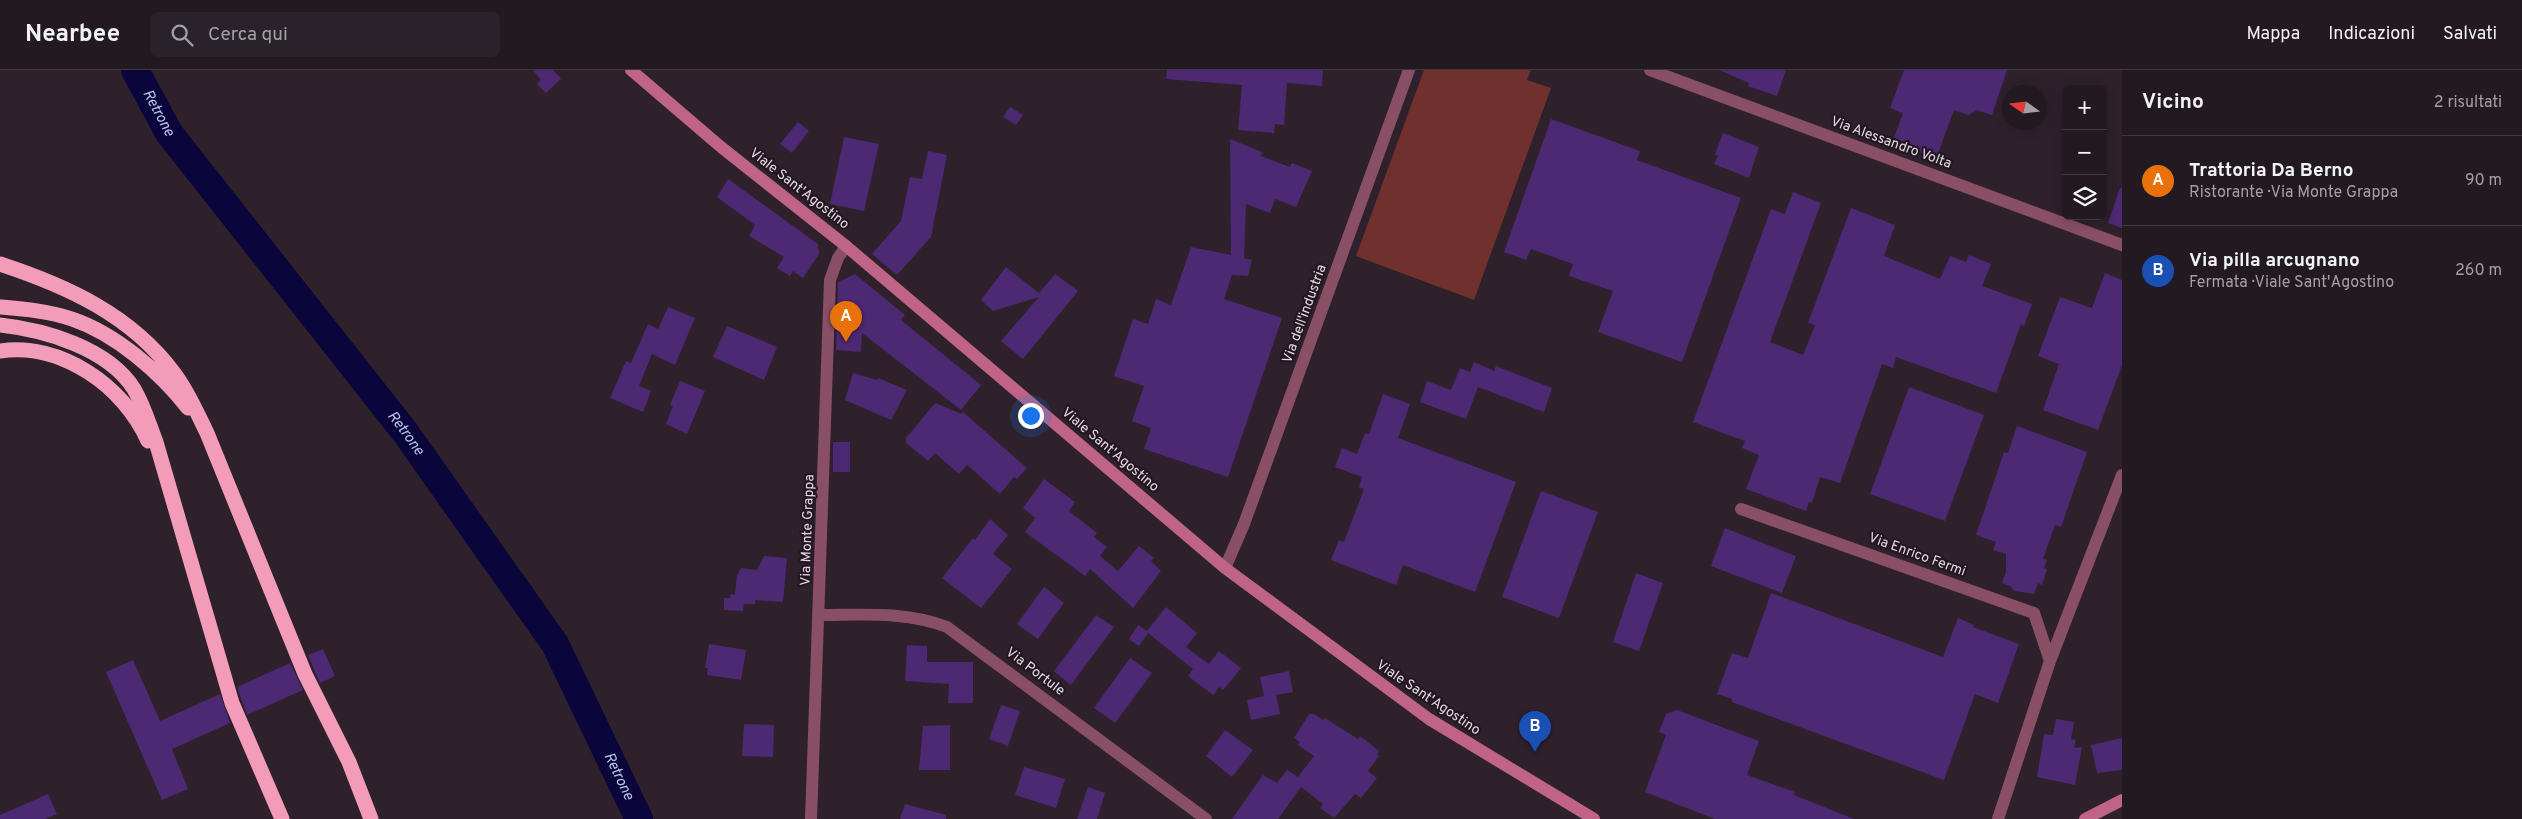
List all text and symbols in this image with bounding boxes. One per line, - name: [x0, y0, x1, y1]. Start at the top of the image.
- search box: [150, 12, 500, 57]
- text: Nearbee: [25, 20, 120, 50]
- icon: search: [168, 21, 196, 49]
- text: Cerca qui: [208, 23, 288, 47]
- text: Mappa: [2247, 23, 2300, 46]
- text: Indicazioni: [2328, 23, 2415, 46]
- text: Salvati: [2443, 23, 2497, 46]
- north arrow: [2002, 85, 2047, 130]
- map controls: [2062, 85, 2107, 220]
- button: +: [2062, 85, 2107, 130]
- water label: Retrone: [138, 86, 179, 140]
- text: Vicino: [2142, 89, 2204, 116]
- text: 2 risultati: [2434, 93, 2502, 113]
- street label: Via Alessandro Volta: [1828, 113, 1954, 173]
- button: −: [2062, 130, 2107, 175]
- street label: Viale Sant'Agostino: [746, 145, 853, 233]
- text: Trattoria Da Berno: [2189, 159, 2353, 183]
- text: A: [2152, 171, 2164, 191]
- text: 90 m: [2465, 171, 2502, 191]
- button: layers: [2062, 175, 2107, 220]
- text: Ristorante · Via Monte Grappa: [2189, 183, 2398, 203]
- text: Via pilla arcugnano: [2189, 249, 2360, 273]
- text: B: [2152, 261, 2164, 281]
- text: 260 m: [2455, 261, 2502, 281]
- street label: Via dell'industria: [1279, 262, 1331, 366]
- text: Fermata · Viale Sant'Agostino: [2189, 273, 2394, 293]
- pin: A: [830, 301, 862, 342]
- your location: [1018, 403, 1044, 429]
- street label: Viale Sant'Agostino: [1058, 404, 1162, 496]
- water label: Retrone: [383, 407, 428, 460]
- street label: Via Monte Grappa: [798, 474, 818, 586]
- street label: Via Enrico Fermi: [1866, 530, 1968, 580]
- street label: Via Portule: [1002, 644, 1068, 700]
- street label: Viale Sant'Agostino: [1373, 657, 1484, 739]
- pin: B: [1519, 711, 1551, 752]
- water label: Retrone: [599, 749, 638, 804]

